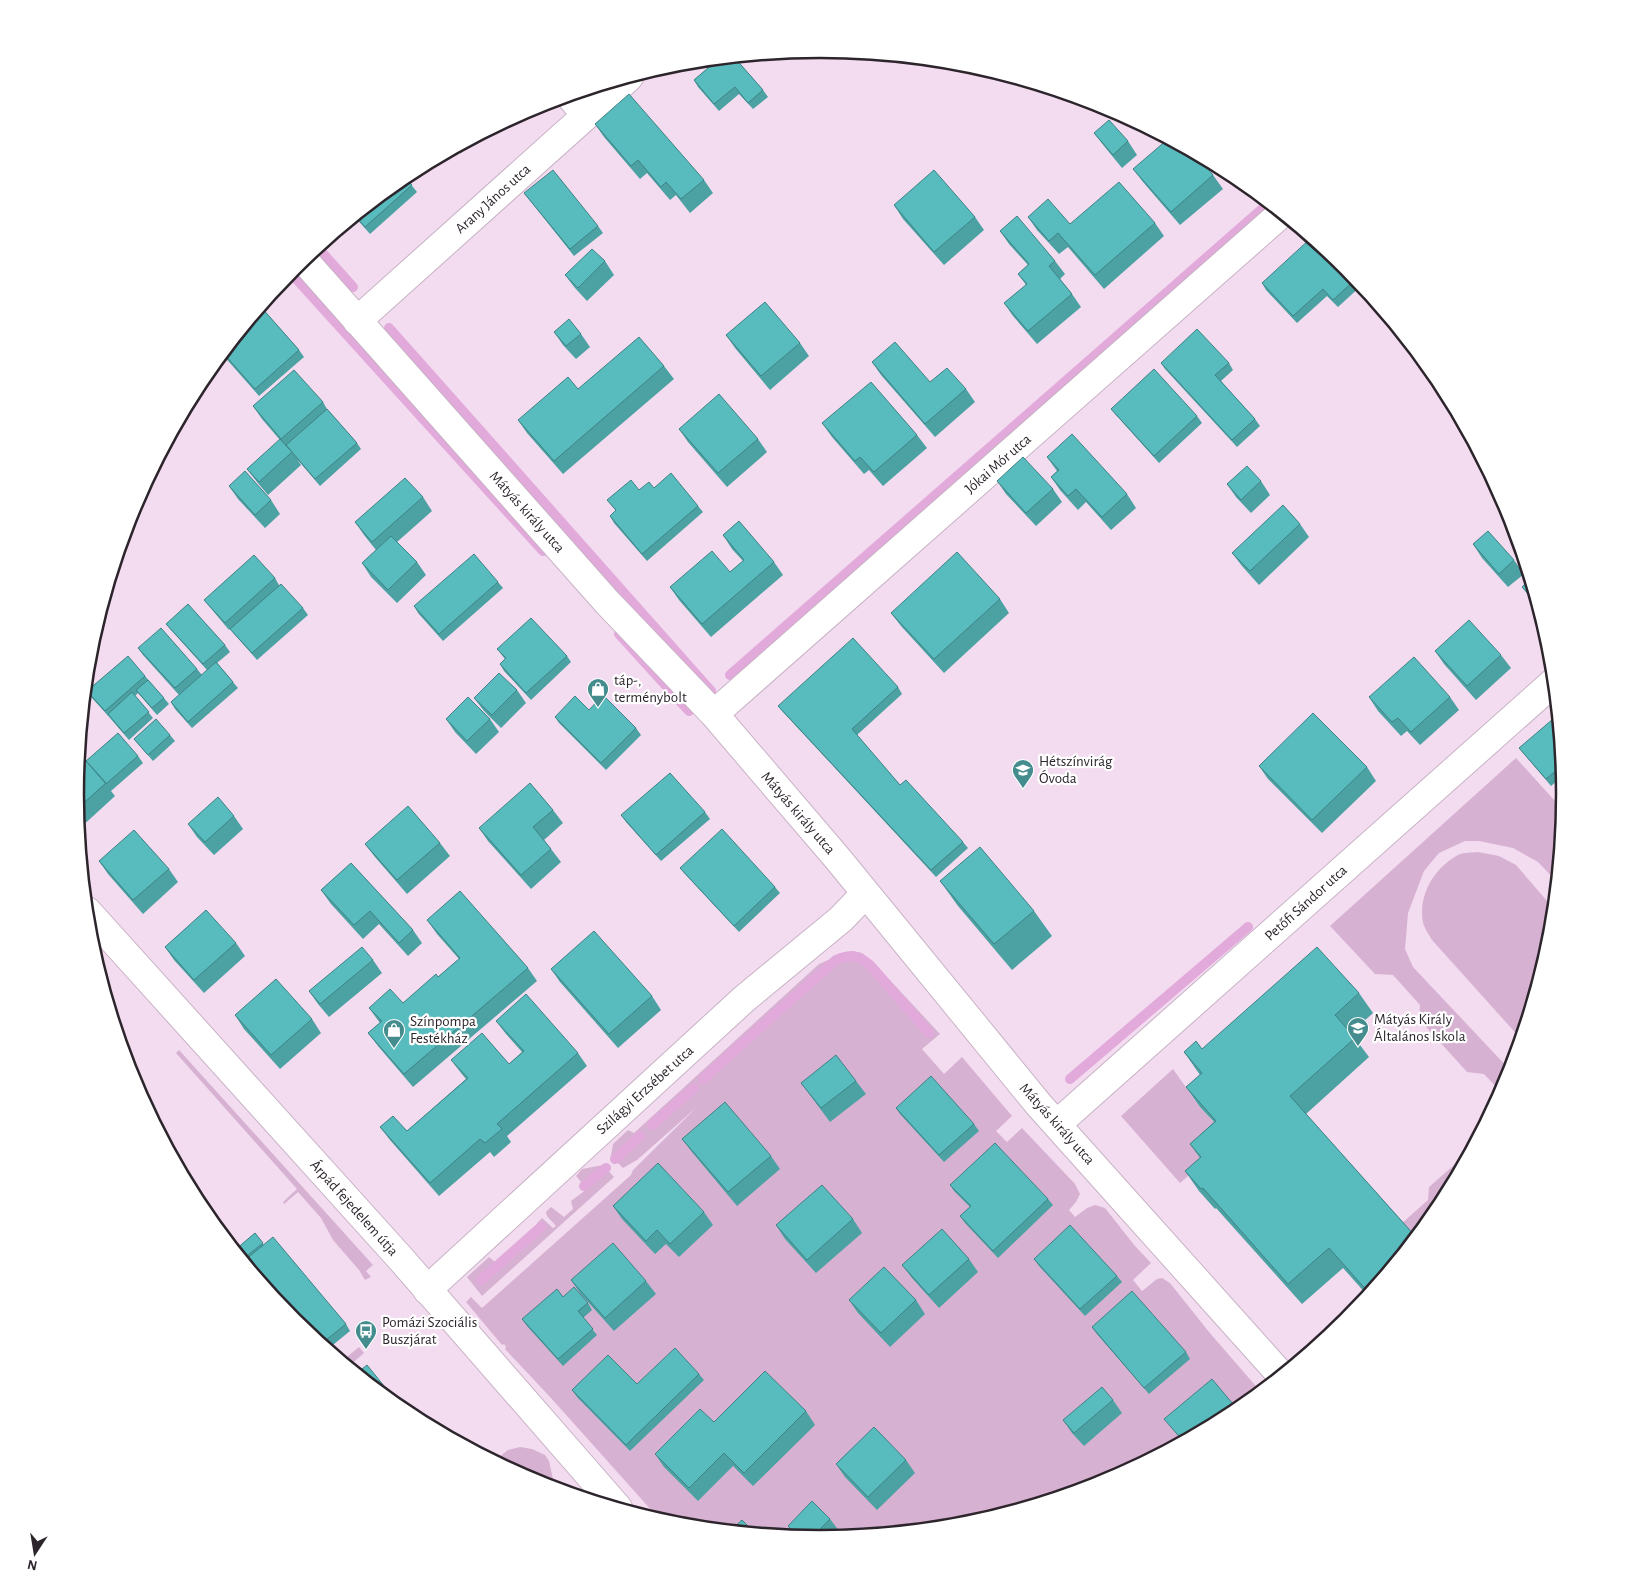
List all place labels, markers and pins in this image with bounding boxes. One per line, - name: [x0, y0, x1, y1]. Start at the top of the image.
- place label: táp-, terménybolt: [614, 673, 687, 705]
- shop icon: táp-, terménybolt: [586, 677, 610, 708]
- place label: Hétszínvirág Óvoda: [1039, 754, 1113, 786]
- school or university icon: Hétszínvirág Óvoda: [1011, 758, 1035, 789]
- place label: Mátyás Király Általános Iskola: [1374, 1012, 1466, 1044]
- place label: Színpompa Festékház: [410, 1014, 476, 1046]
- school or university icon: Mátyás Király Általános Iskola: [1346, 1016, 1370, 1047]
- shop icon: Színpompa Festékház: [382, 1018, 406, 1049]
- place label: Pomázi Szociális Buszjárat: [382, 1315, 477, 1347]
- bus stop icon: Pomázi Szociális Buszjárat: [354, 1319, 378, 1350]

